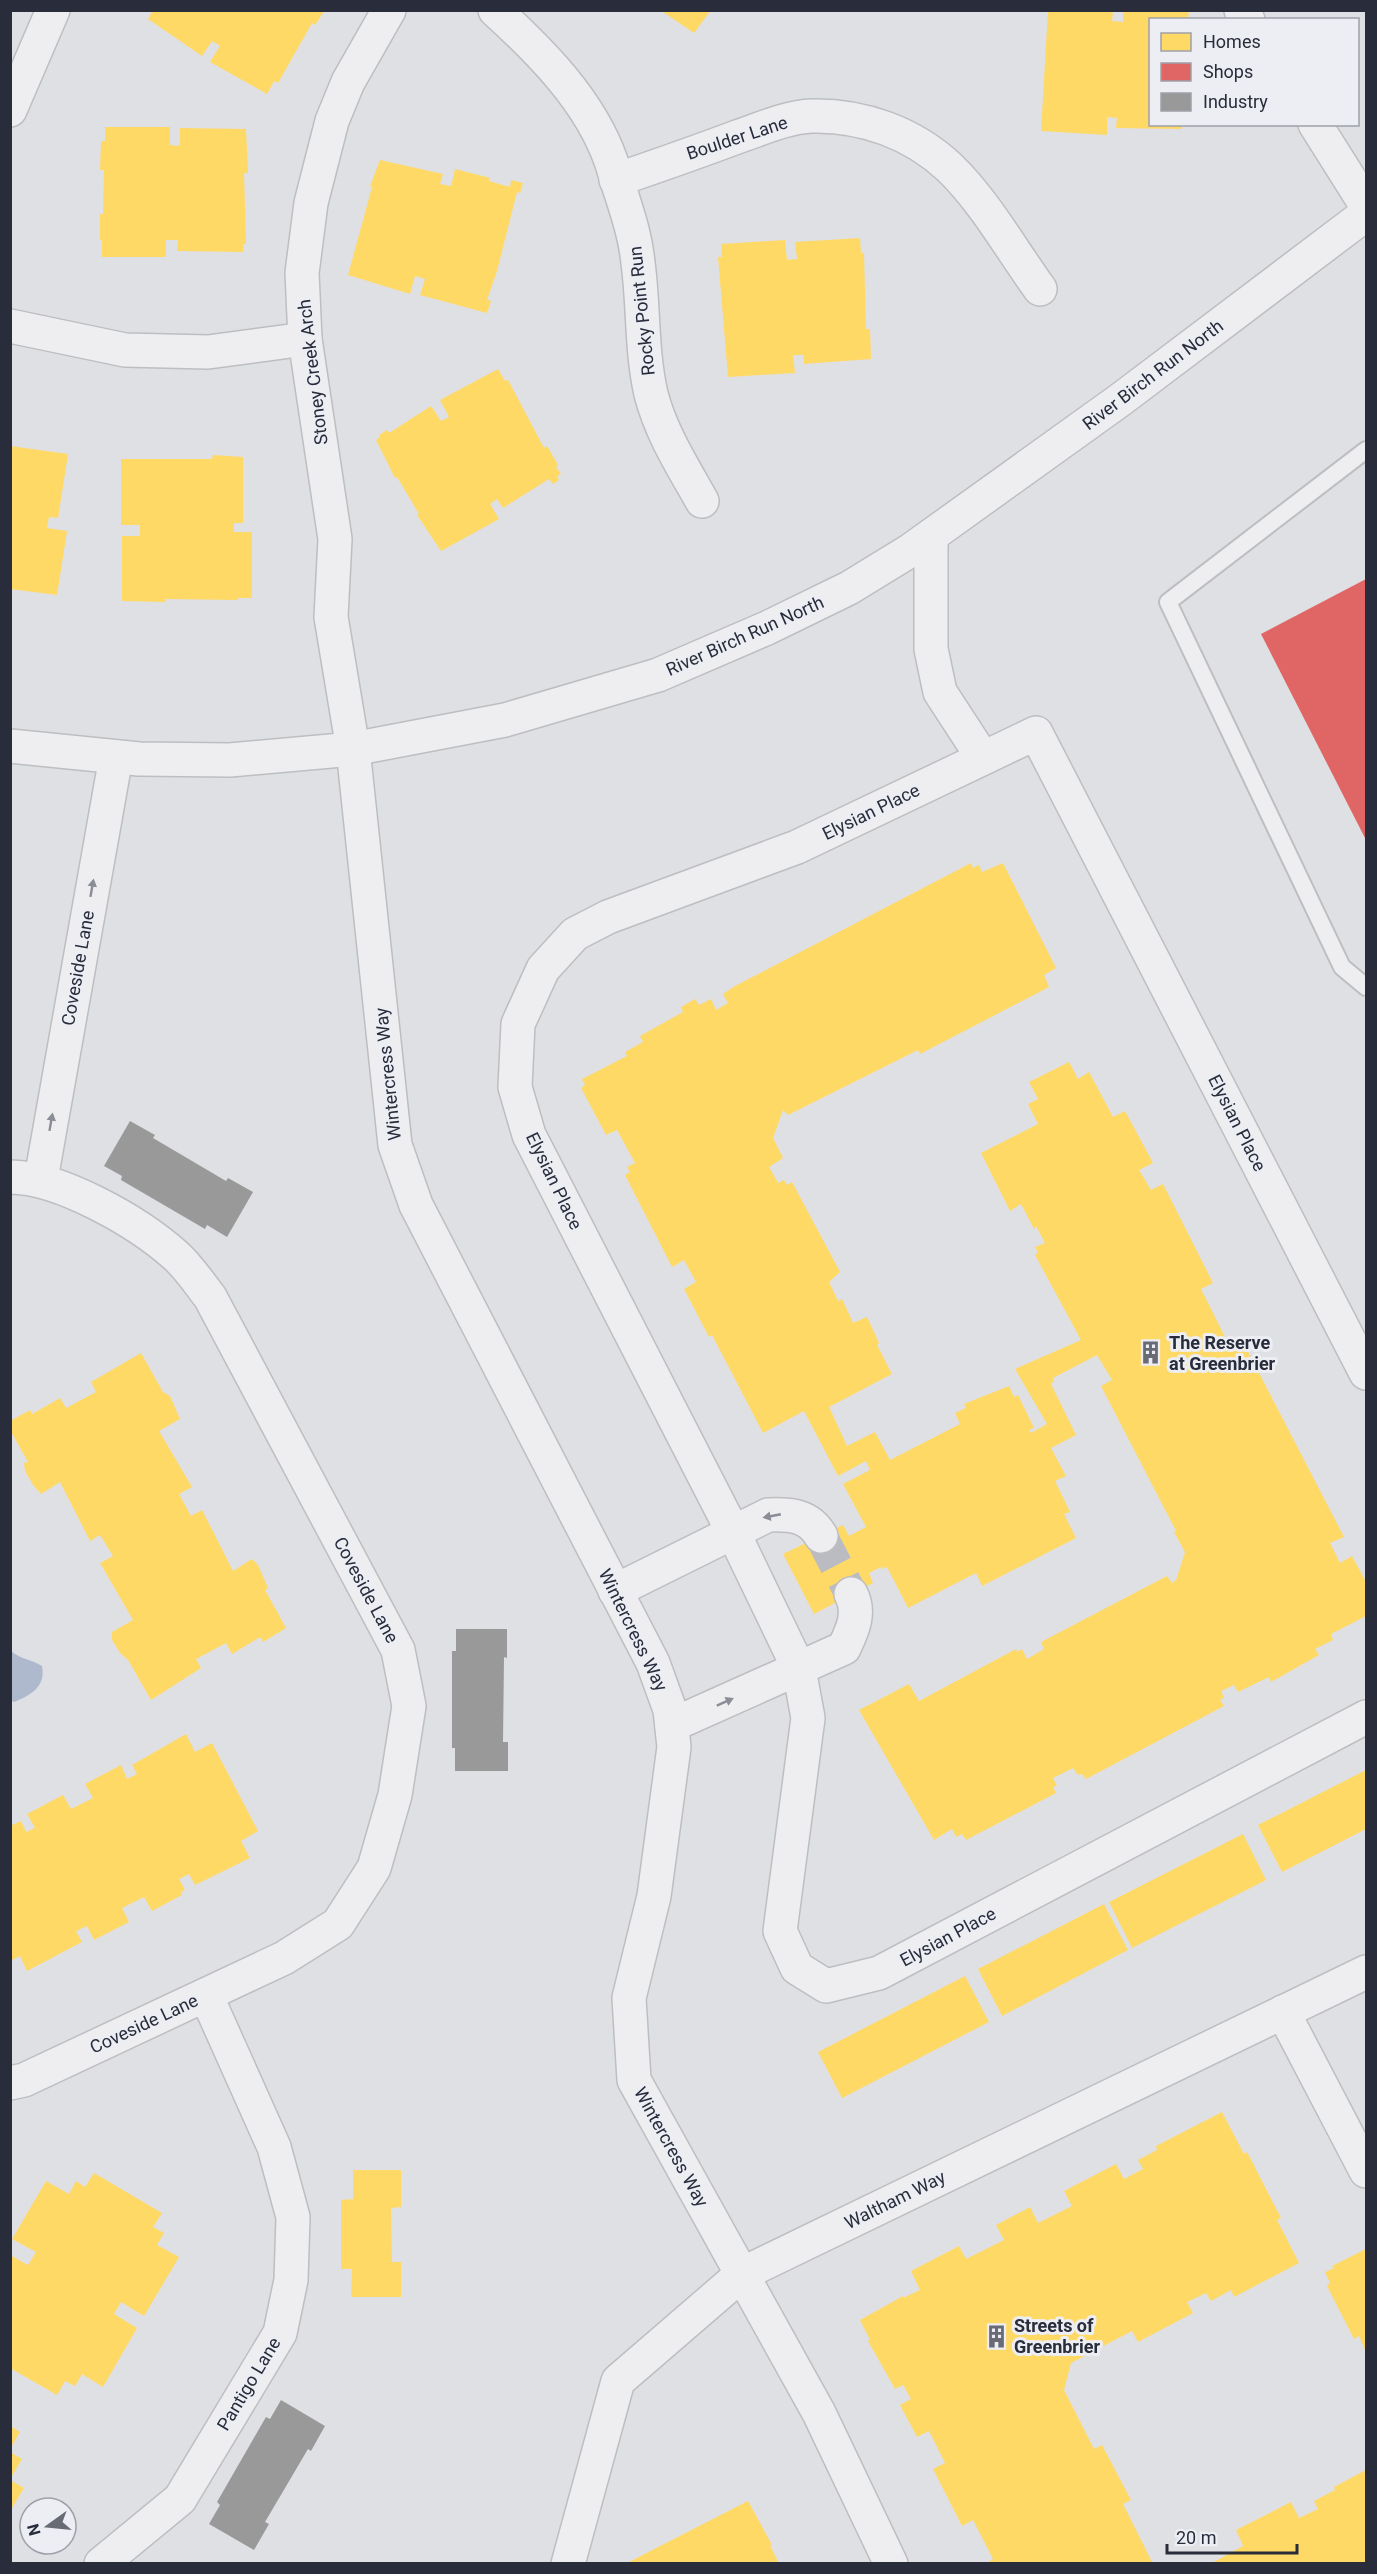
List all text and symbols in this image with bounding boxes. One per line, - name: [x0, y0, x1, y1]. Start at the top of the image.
- legend: [1149, 18, 1359, 126]
- text: Homes: [1203, 31, 1261, 52]
- text: Shops: [1203, 61, 1253, 82]
- text: Industry: [1203, 91, 1268, 112]
- street label: Boulder Lane: [684, 111, 790, 164]
- street label: Rocky Point Run: [624, 245, 659, 377]
- street label: Stoney Creek Arch: [293, 298, 332, 446]
- street label: River Birch Run North: [1078, 315, 1227, 434]
- street label: River Birch Run North: [663, 591, 827, 680]
- street label: Elysian Place: [819, 779, 923, 844]
- one-way arrow: [88, 879, 97, 898]
- street label: Coveside Lane: [57, 909, 98, 1027]
- street label: Wintercress Way: [370, 1006, 405, 1142]
- street label: Elysian Place: [1204, 1071, 1271, 1175]
- one-way arrow: [47, 1112, 56, 1131]
- street label: Elysian Place: [522, 1129, 587, 1233]
- place label: The Reserve at Greenbrier: [1169, 1332, 1276, 1374]
- building icon: The Reserve at Greenbrier: [1138, 1340, 1164, 1366]
- one-way arrow: [762, 1512, 781, 1521]
- street label: Coveside Lane: [330, 1533, 403, 1646]
- street label: Wintercress Way: [595, 1565, 672, 1695]
- one-way arrow: [716, 1696, 734, 1706]
- street label: Elysian Place: [896, 1903, 999, 1971]
- street label: Coveside Lane: [86, 1989, 201, 2058]
- street label: Wintercress Way: [630, 2083, 713, 2211]
- street label: Waltham Way: [841, 2166, 949, 2233]
- place label: Streets of Greenbrier: [1014, 2315, 1100, 2357]
- building icon: Streets of Greenbrier: [983, 2323, 1009, 2349]
- street label: Pantigo Lane: [213, 2333, 285, 2434]
- north arrow: [18, 2496, 78, 2556]
- scale bar: [1167, 2517, 1298, 2555]
- text: N: [23, 2522, 45, 2538]
- text: 20 m: [1176, 2527, 1216, 2548]

